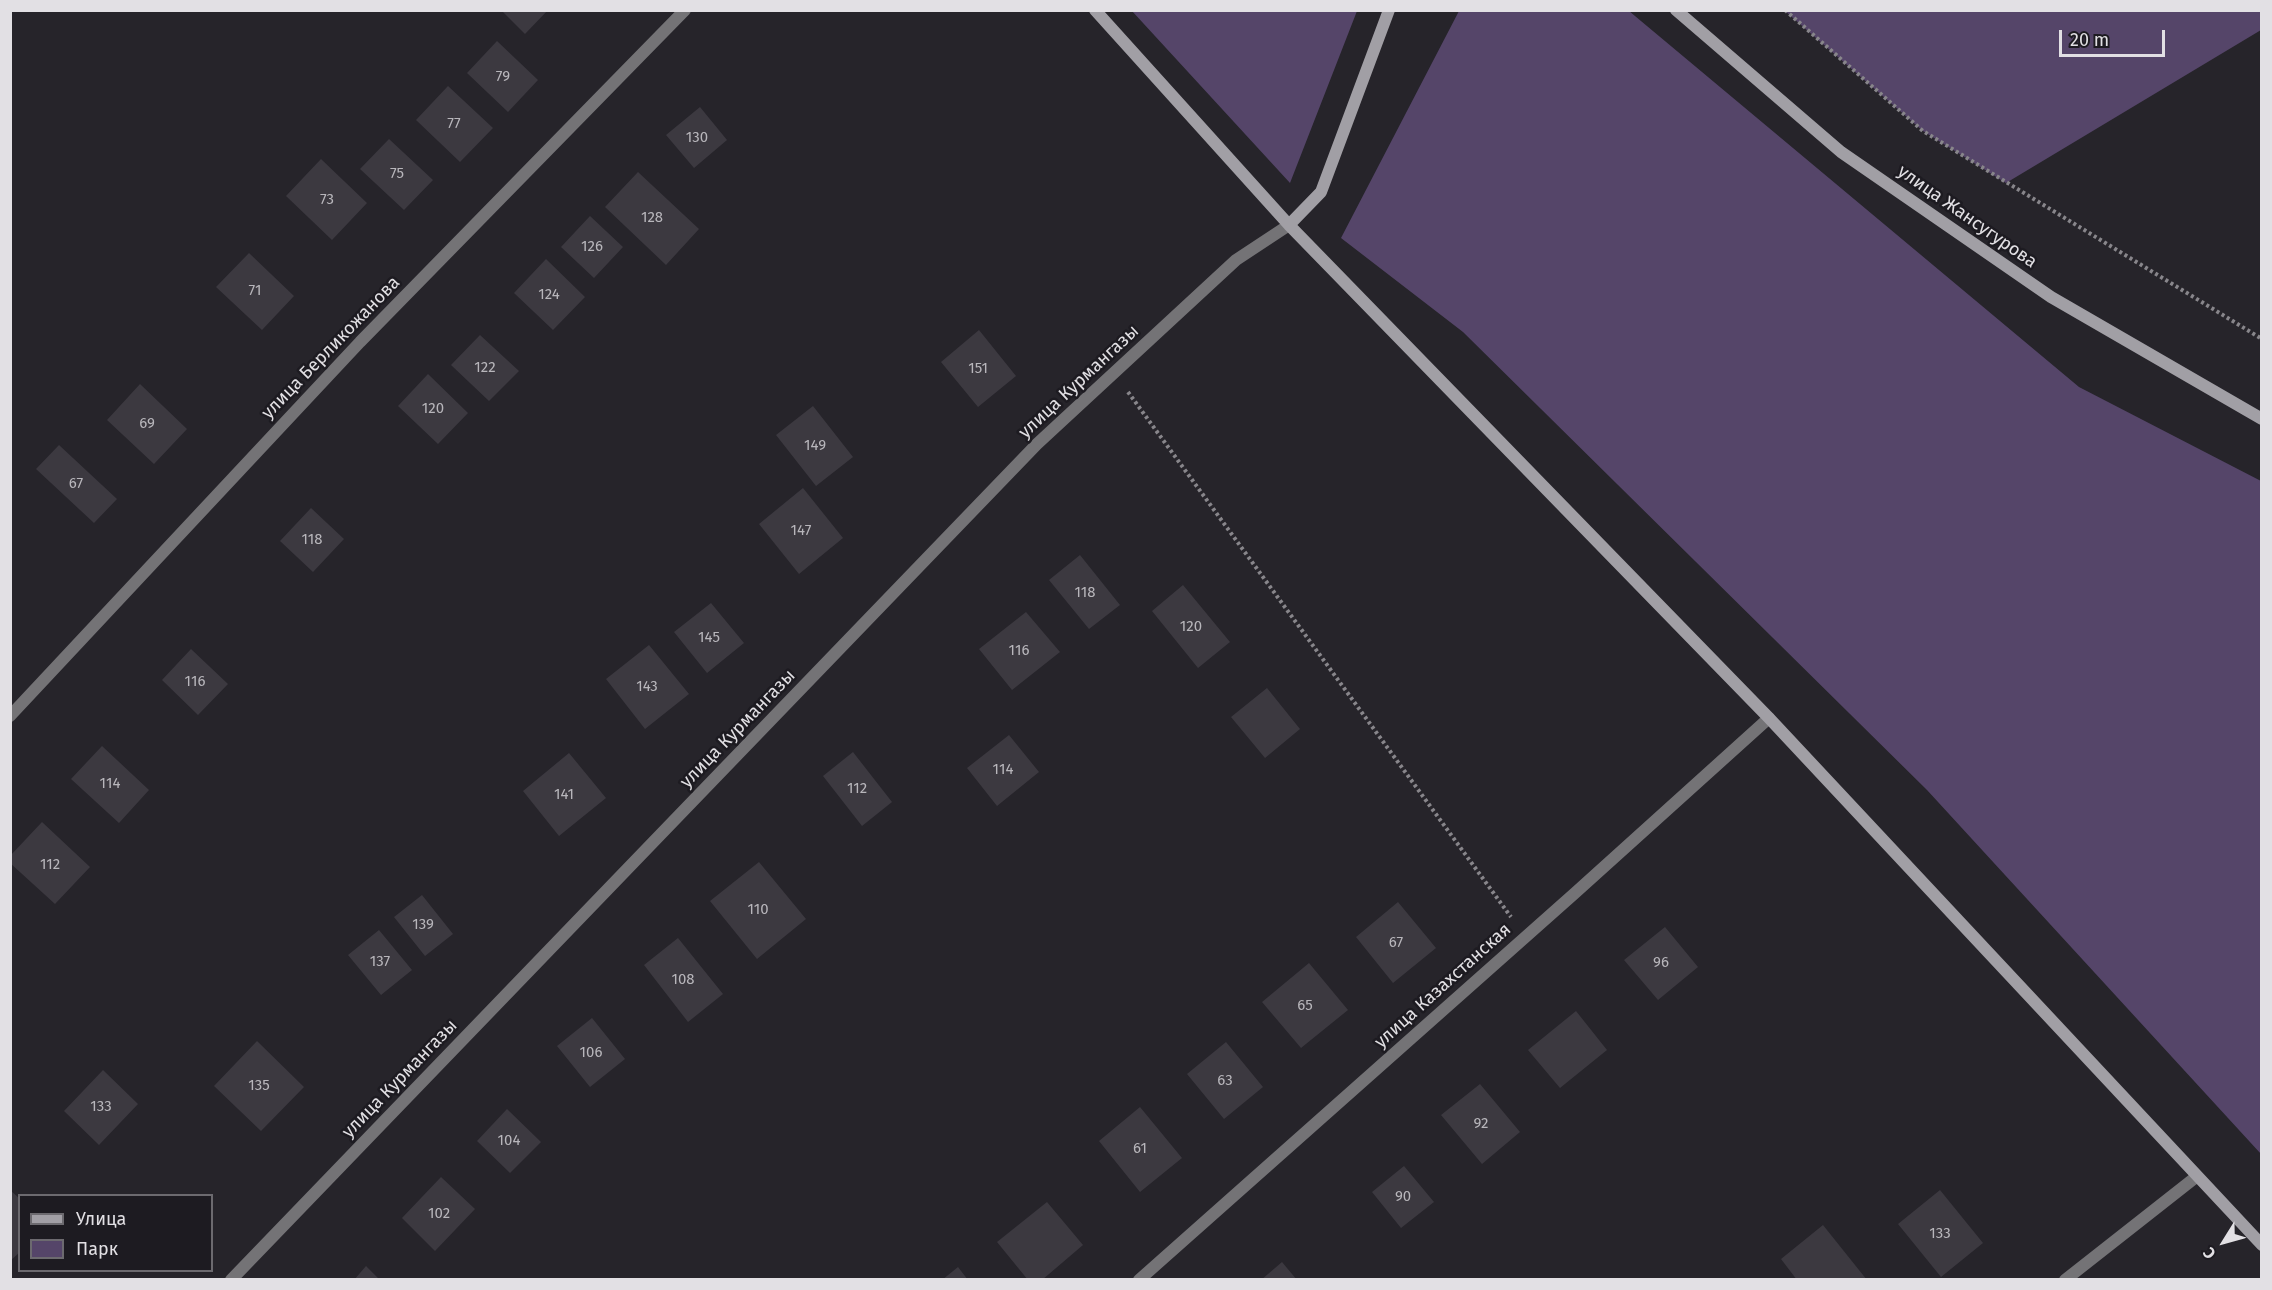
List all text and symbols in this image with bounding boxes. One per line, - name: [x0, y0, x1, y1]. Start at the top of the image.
- scale bar: [2062, 18, 2168, 56]
- text: 20 m: [2070, 29, 2109, 51]
- house number: 79: [496, 68, 510, 86]
- house number: 77: [447, 115, 461, 133]
- house number: 130: [686, 129, 708, 147]
- street label: улица Жансугурова: [1893, 161, 2041, 273]
- house number: 75: [390, 165, 404, 183]
- house number: 73: [320, 191, 334, 209]
- house number: 128: [641, 209, 663, 227]
- house number: 126: [581, 238, 603, 256]
- street label: улица Берликожанова: [257, 272, 405, 424]
- house number: 71: [249, 282, 261, 300]
- house number: 124: [538, 286, 560, 304]
- street label: улица Курмангазы: [1014, 321, 1144, 443]
- house number: 122: [474, 359, 496, 377]
- house number: 151: [968, 360, 988, 378]
- house number: 120: [422, 400, 444, 418]
- house number: 69: [139, 415, 155, 433]
- house number: 149: [804, 437, 826, 455]
- house number: 67: [69, 475, 83, 493]
- house number: 147: [791, 522, 811, 540]
- house number: 118: [301, 531, 323, 549]
- house number: 118: [1074, 584, 1096, 602]
- house number: 120: [1180, 618, 1202, 636]
- house number: 145: [698, 629, 720, 647]
- house number: 116: [1009, 642, 1029, 660]
- street label: улица Курмангазы: [676, 665, 800, 793]
- house number: 116: [185, 673, 205, 691]
- house number: 143: [636, 678, 658, 696]
- house number: 114: [993, 761, 1013, 779]
- house number: 114: [100, 775, 120, 793]
- house number: 112: [847, 780, 867, 798]
- house number: 141: [554, 786, 574, 804]
- house number: 112: [40, 856, 60, 874]
- house number: 110: [747, 901, 769, 919]
- house number: 139: [412, 916, 434, 934]
- street label: улица Казахстанская: [1370, 919, 1516, 1053]
- house number: 67: [1389, 934, 1403, 952]
- house number: 137: [370, 953, 390, 971]
- house number: 96: [1653, 954, 1669, 972]
- house number: 108: [671, 971, 695, 989]
- house number: 65: [1297, 997, 1313, 1015]
- street label: улица Курмангазы: [338, 1015, 462, 1143]
- house number: 106: [580, 1044, 602, 1062]
- house number: 63: [1217, 1072, 1233, 1090]
- house number: 135: [248, 1077, 270, 1095]
- house number: 133: [90, 1098, 112, 1116]
- house number: 92: [1474, 1115, 1488, 1133]
- house number: 104: [498, 1132, 520, 1150]
- house number: 61: [1133, 1140, 1147, 1158]
- house number: 90: [1395, 1188, 1411, 1206]
- legend: [18, 1194, 213, 1272]
- house number: 102: [428, 1205, 450, 1223]
- text: Улица: [76, 1208, 126, 1230]
- north arrow: [2194, 1212, 2254, 1272]
- house number: 133: [1929, 1225, 1951, 1243]
- text: Парк: [76, 1238, 118, 1260]
- text: С: [2199, 1244, 2220, 1263]

